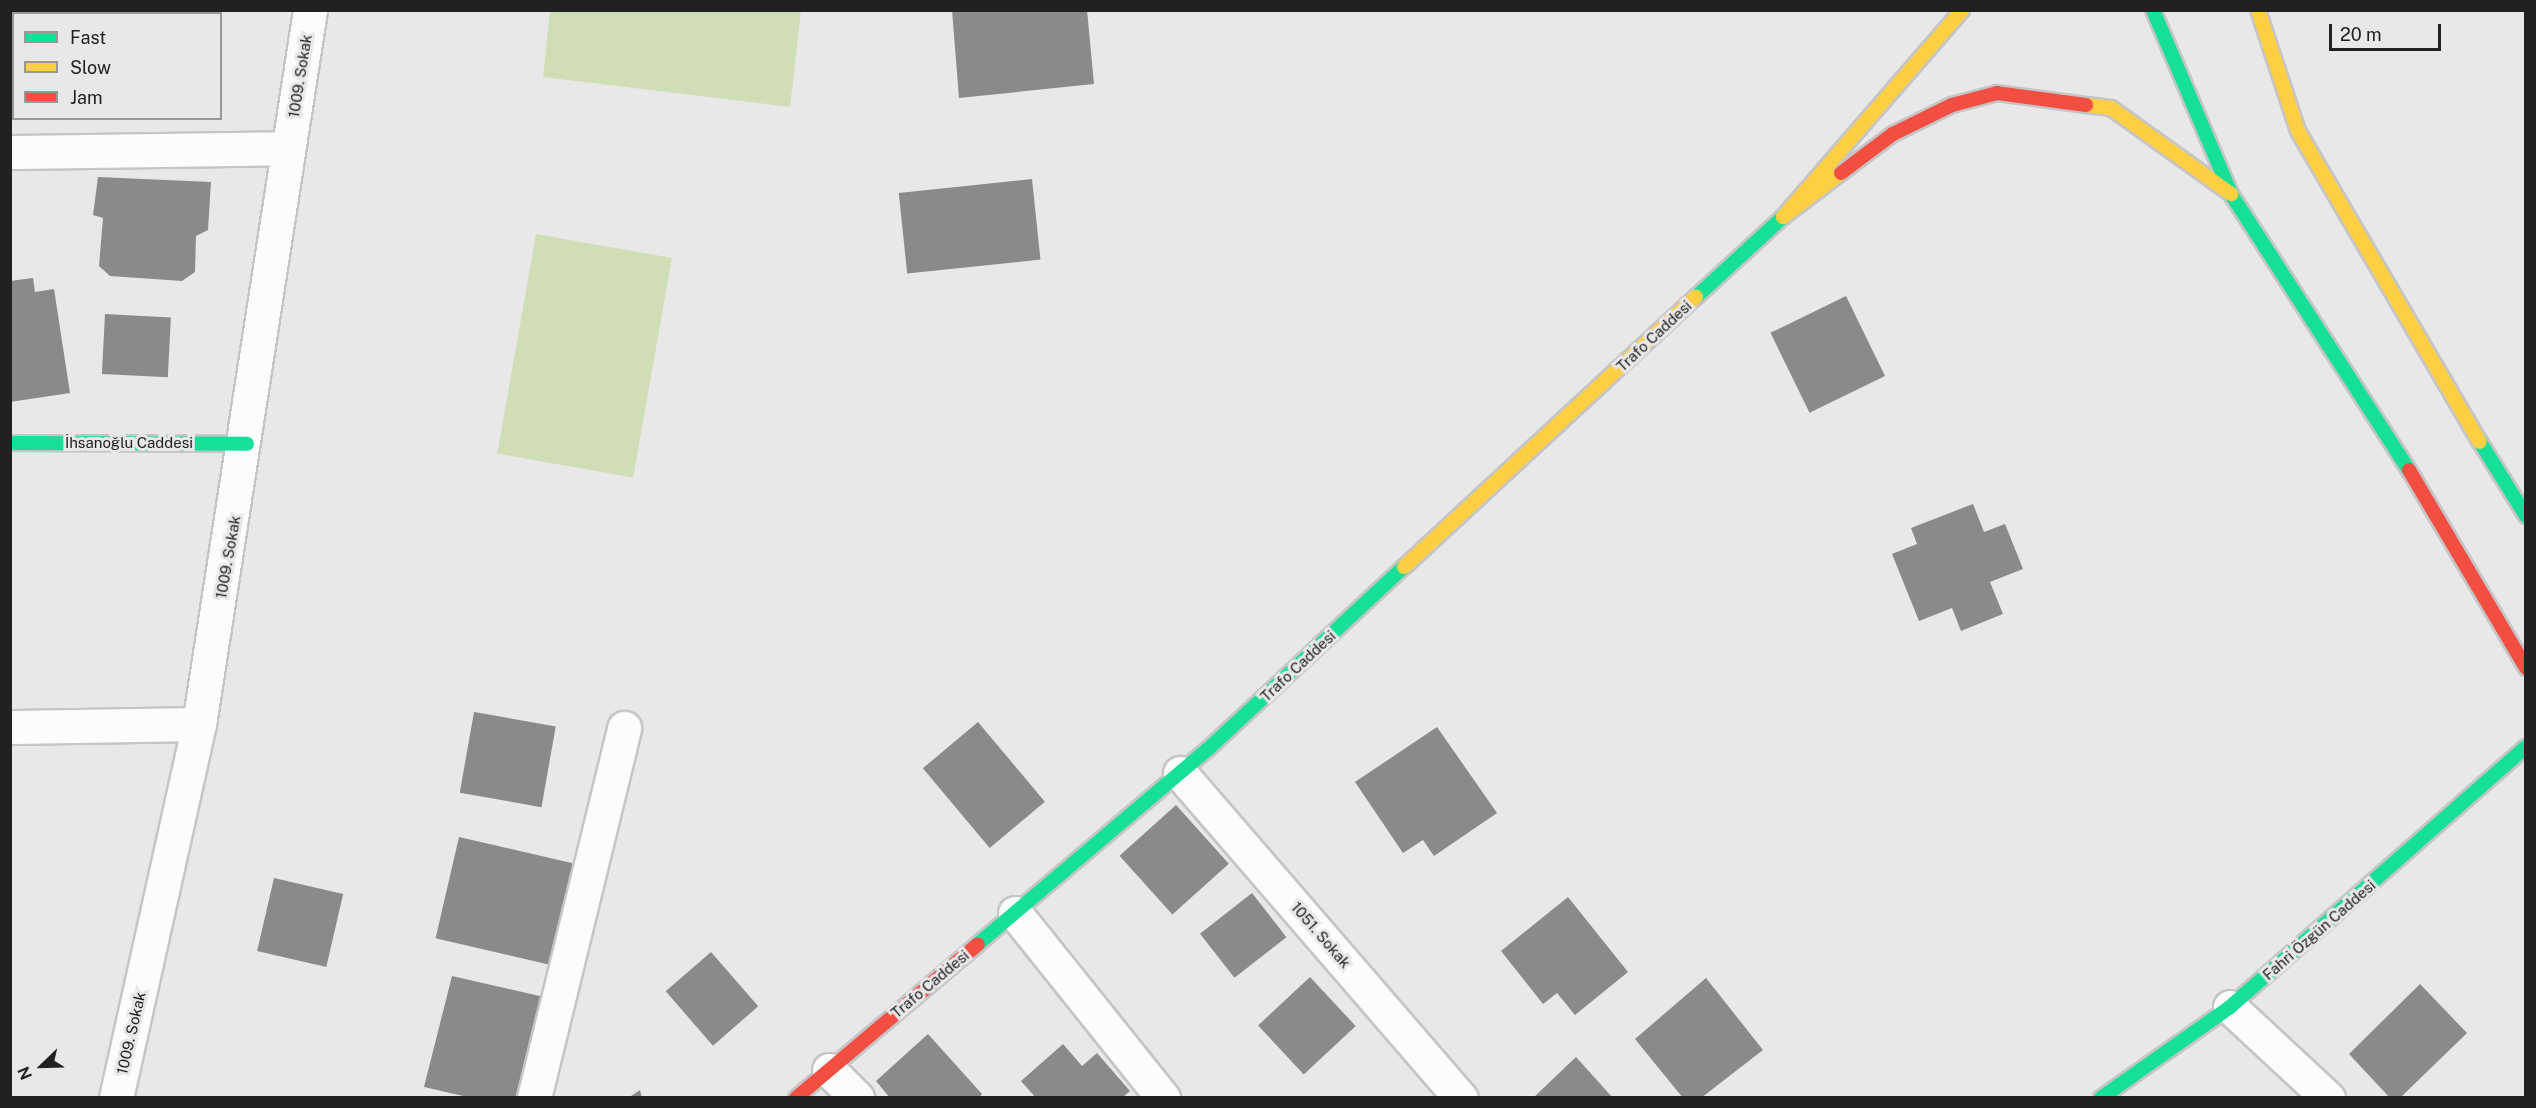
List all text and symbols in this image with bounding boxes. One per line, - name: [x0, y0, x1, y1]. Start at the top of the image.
- legend: [12, 12, 222, 120]
- scale bar: [2332, 12, 2444, 50]
- text: 20 m: [2340, 24, 2382, 45]
- text: Fast: [70, 27, 106, 48]
- street label: 1009. Sokak: [285, 33, 315, 119]
- text: Slow: [70, 57, 111, 78]
- text: Jam: [70, 87, 103, 108]
- street label: Trafo Caddesi: [1613, 297, 1695, 375]
- street label: İhsanoğlu Caddesi: [65, 434, 193, 452]
- street label: 1009. Sokak: [212, 514, 244, 600]
- street label: Trafo Caddesi: [1257, 627, 1339, 705]
- street label: Fahri Özgün Caddesi: [2259, 876, 2379, 984]
- street label: 1051. Sokak: [1287, 898, 1355, 972]
- street label: Trafo Caddesi: [887, 946, 973, 1022]
- street label: 1009. Sokak: [113, 990, 149, 1076]
- north arrow: [12, 1036, 72, 1096]
- text: N: [14, 1064, 36, 1083]

